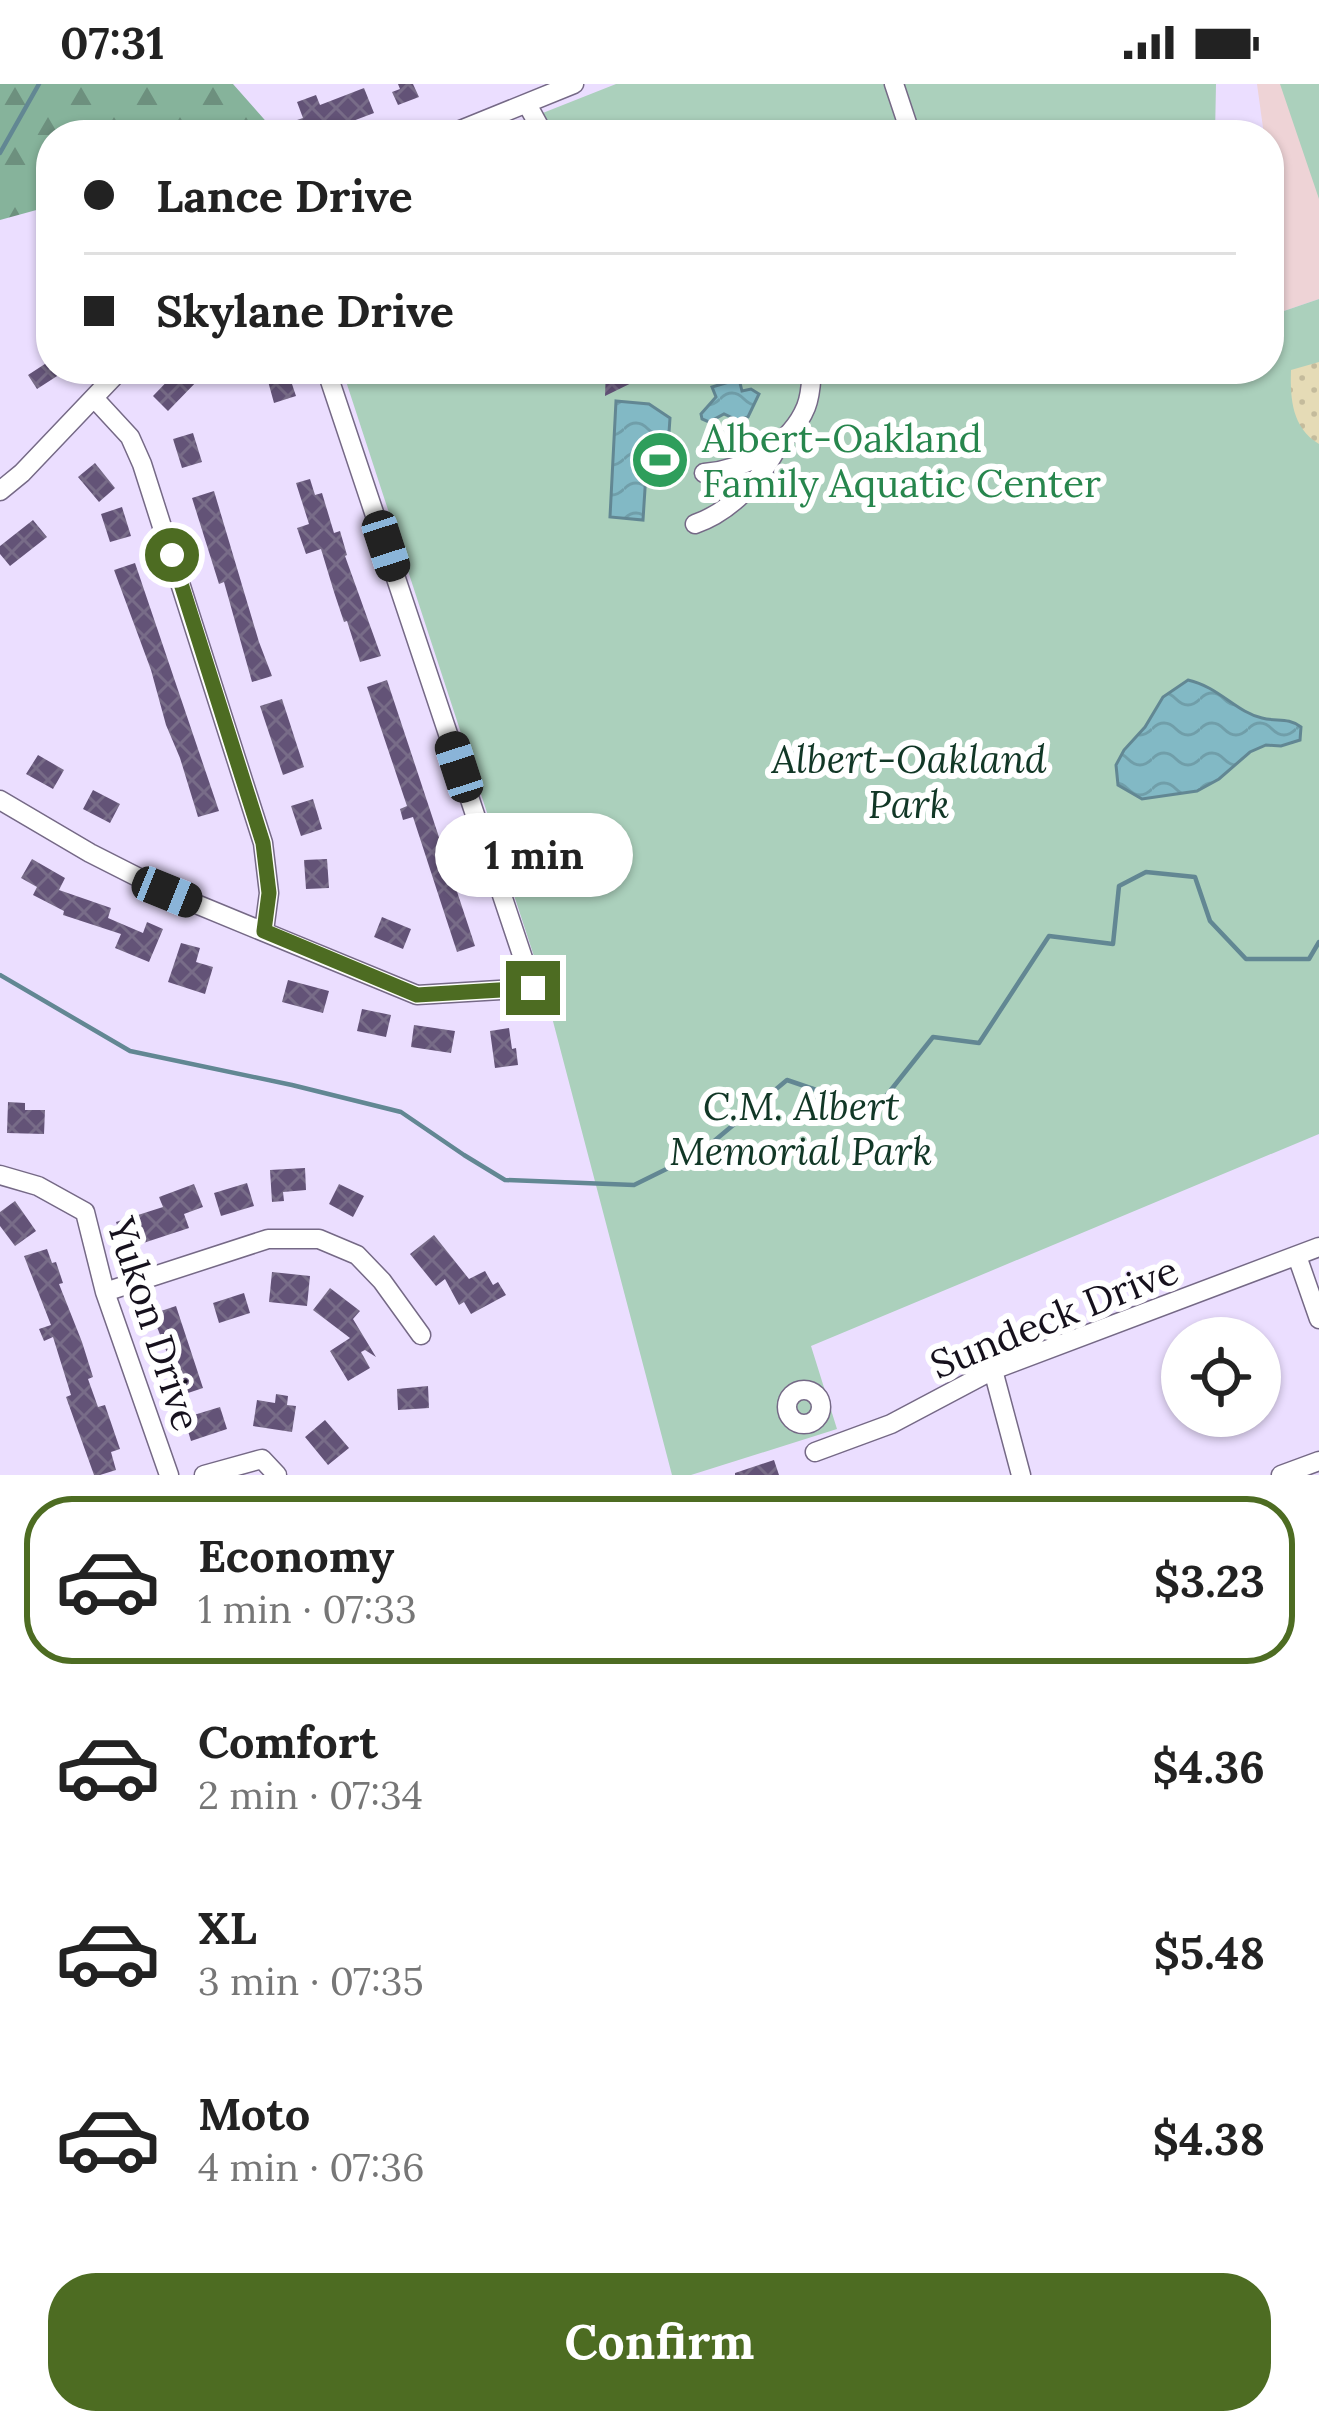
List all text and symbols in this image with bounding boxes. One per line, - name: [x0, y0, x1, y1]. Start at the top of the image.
- text: 07:31: [60, 14, 164, 71]
- text: Lance Drive: [156, 167, 413, 224]
- text: Skylane Drive: [156, 282, 454, 339]
- place label: Albert-Oakland Family Aquatic Center: [701, 413, 1101, 508]
- sports icon: Albert-Oakland Family Aquatic Center: [629, 429, 691, 491]
- car: [358, 506, 414, 586]
- route start: [145, 528, 199, 582]
- car: [431, 727, 487, 807]
- park label: Albert-Oakland Park: [770, 734, 1047, 829]
- callout: 1 min: [434, 814, 632, 898]
- text: 1 min: [484, 830, 584, 880]
- car: [127, 862, 207, 922]
- route end: [506, 961, 560, 1015]
- park label: C.M. Albert Memorial Park: [669, 1081, 933, 1176]
- street label: Yukon Drive: [96, 1210, 212, 1437]
- street label: Sundeck Drive: [923, 1245, 1185, 1389]
- map controls: [1161, 1317, 1281, 1437]
- button: locate: [1161, 1317, 1281, 1437]
- icon: car: [54, 1526, 162, 1634]
- text: Economy: [198, 1527, 394, 1584]
- text: $3.23: [1154, 1552, 1265, 1609]
- text: 1 min · 07:33: [198, 1584, 417, 1634]
- icon: car: [54, 1712, 162, 1820]
- text: Comfort: [198, 1713, 378, 1770]
- text: $4.36: [1152, 1738, 1265, 1795]
- text: 2 min · 07:34: [198, 1770, 423, 1820]
- icon: car: [54, 1898, 162, 2006]
- text: XL: [198, 1899, 257, 1956]
- text: $5.48: [1153, 1924, 1265, 1981]
- text: 3 min · 07:35: [198, 1956, 424, 2006]
- icon: car: [54, 2084, 162, 2192]
- text: Moto: [198, 2085, 310, 2142]
- text: $4.38: [1152, 2110, 1265, 2167]
- text: 4 min · 07:36: [198, 2142, 425, 2192]
- button: Confirm: [48, 2273, 1271, 2411]

